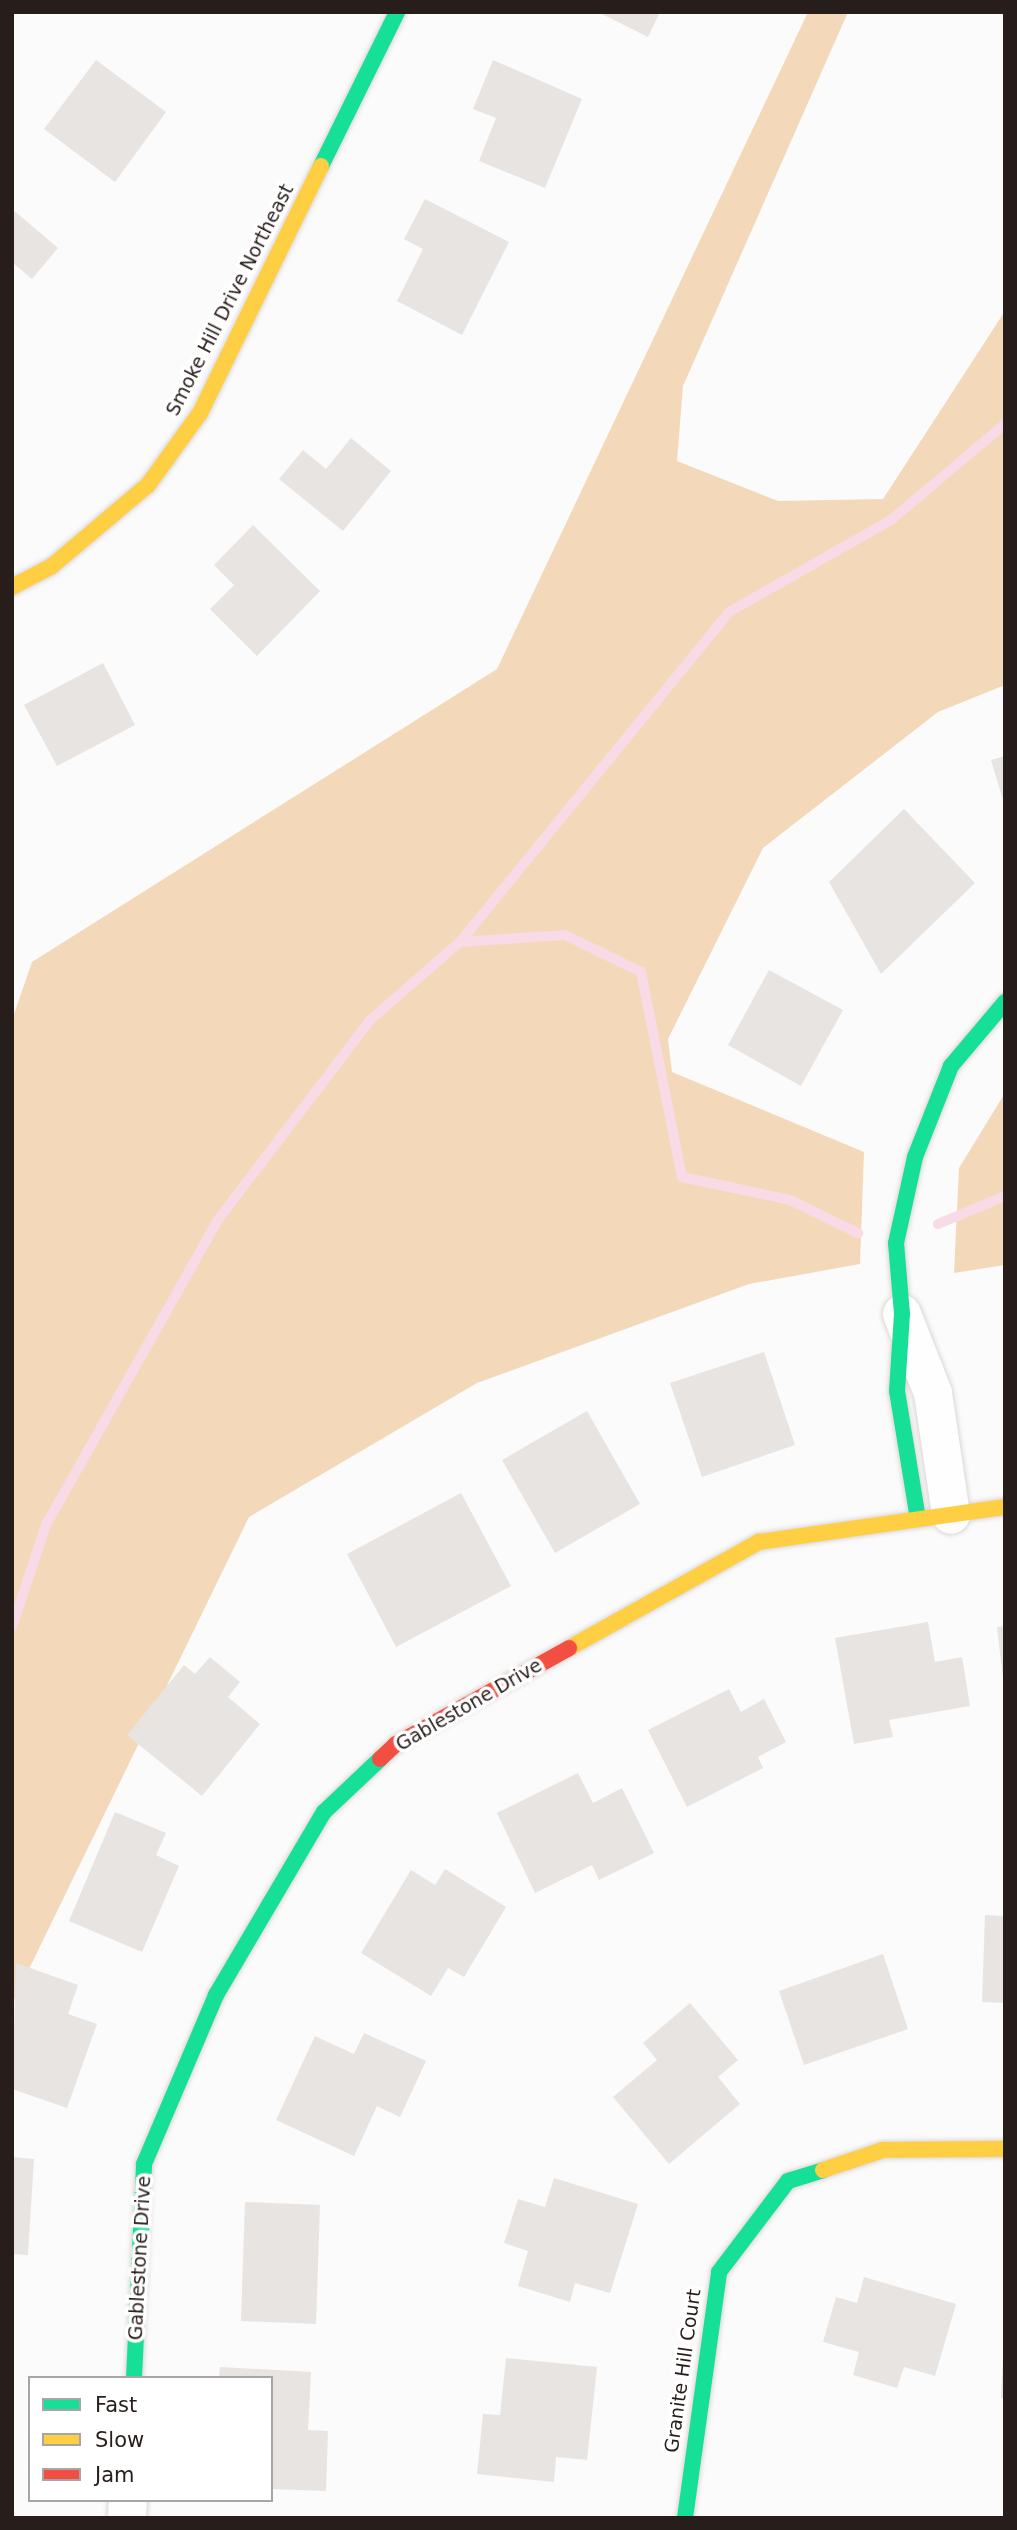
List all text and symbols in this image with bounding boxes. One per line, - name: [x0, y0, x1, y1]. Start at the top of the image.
- street label: Smoke Hill Drive Northeast: [162, 180, 298, 420]
- street label: Gablestone Drive: [392, 1654, 546, 1756]
- street label: Gablestone Drive: [124, 2175, 156, 2341]
- street label: Granite Hill Court: [660, 2288, 706, 2454]
- legend: [28, 2376, 273, 2502]
- text: Fast: [95, 2393, 137, 2417]
- text: Slow: [95, 2428, 144, 2452]
- text: Jam: [95, 2463, 135, 2487]

